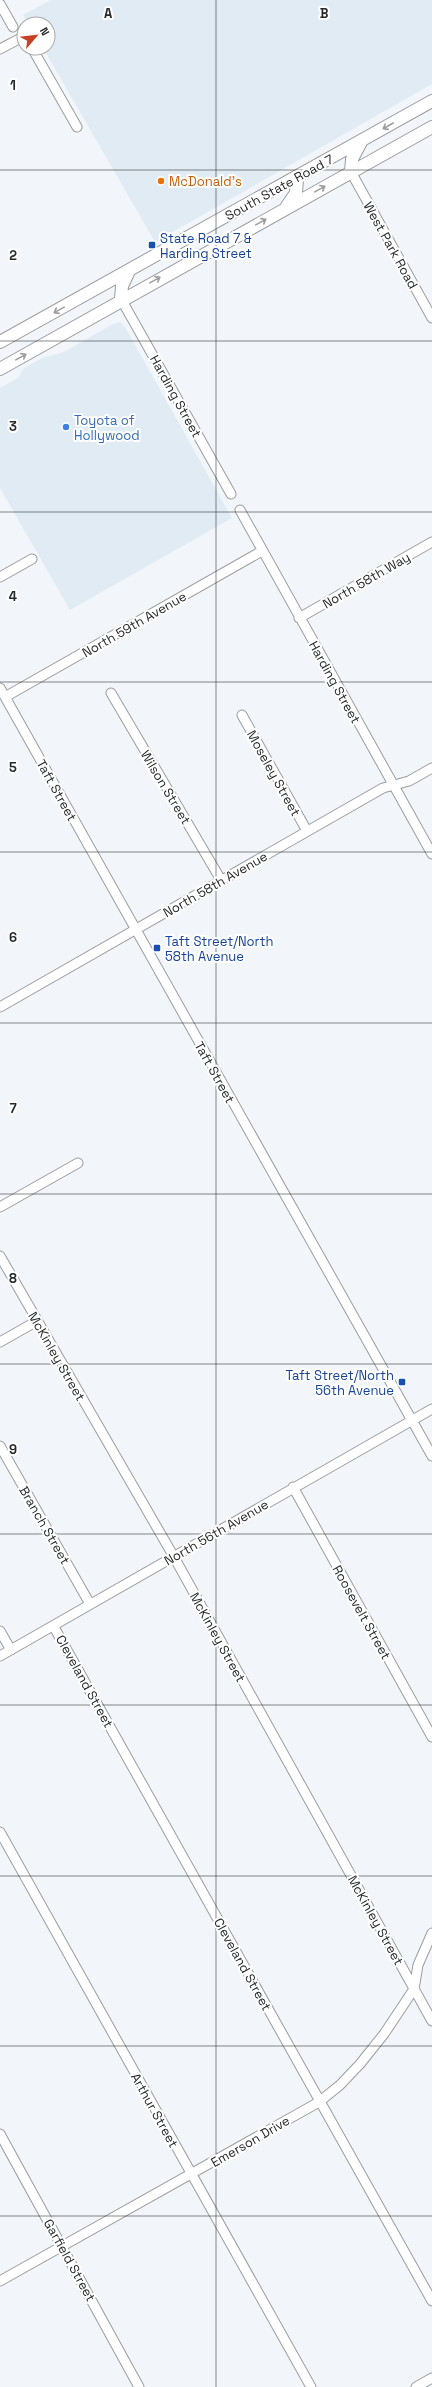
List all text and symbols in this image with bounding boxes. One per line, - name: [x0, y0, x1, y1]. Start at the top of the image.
- text: A: [104, 5, 113, 22]
- text: B: [320, 5, 329, 22]
- north arrow: [16, 16, 56, 56]
- text: N: [37, 25, 53, 38]
- text: 1: [10, 77, 16, 94]
- one-way arrow: [382, 122, 394, 130]
- street label: South State Road 7: [222, 151, 337, 224]
- place label: McDonald's: [169, 173, 242, 190]
- marker: McDonald's: [156, 176, 166, 186]
- one-way arrow: [313, 185, 325, 193]
- street label: West Park Road: [360, 199, 422, 292]
- one-way arrow: [254, 217, 266, 225]
- place label: State Road 7 & Harding Street: [160, 230, 252, 262]
- marker: State Road 7 & Harding Street: [147, 240, 157, 250]
- text: 2: [9, 247, 17, 264]
- one-way arrow: [149, 276, 161, 284]
- one-way arrow: [53, 307, 65, 315]
- one-way arrow: [15, 352, 27, 360]
- street label: Harding Street: [146, 352, 205, 440]
- place label: Toyota of Hollywood: [74, 412, 140, 444]
- text: 3: [9, 418, 17, 435]
- marker: Toyota of Hollywood: [61, 422, 71, 432]
- street label: North 58th Way: [319, 548, 413, 612]
- text: 4: [9, 588, 17, 605]
- street label: North 59th Avenue: [79, 588, 189, 661]
- street label: Harding Street: [305, 638, 364, 726]
- street label: Moseley Street: [243, 727, 304, 819]
- street label: Wilson Street: [137, 747, 194, 828]
- street label: Taft Street: [33, 756, 81, 824]
- text: 5: [9, 759, 17, 776]
- street label: North 58th Avenue: [160, 848, 271, 921]
- text: 6: [9, 929, 17, 946]
- place label: Taft Street/North 58th Avenue: [165, 933, 273, 965]
- marker: Taft Street/North 58th Avenue: [152, 943, 162, 953]
- street label: Taft Street: [191, 1038, 239, 1106]
- text: 7: [9, 1100, 17, 1117]
- text: 8: [9, 1270, 17, 1287]
- street label: McKinley Street: [24, 1309, 89, 1404]
- place label: Taft Street/North 56th Avenue: [286, 1367, 394, 1399]
- marker: Taft Street/North 56th Avenue: [397, 1377, 407, 1387]
- text: 9: [9, 1441, 17, 1458]
- street label: Branch Street: [15, 1483, 74, 1567]
- street label: North 56th Avenue: [161, 1496, 271, 1569]
- street label: Roosevelt Street: [329, 1562, 395, 1662]
- street label: McKinley Street: [186, 1589, 249, 1685]
- street label: Cleveland Street: [52, 1632, 117, 1731]
- street label: McKinley Street: [344, 1872, 407, 1968]
- street label: Cleveland Street: [210, 1915, 275, 2014]
- street label: Arthur Street: [127, 2070, 182, 2151]
- street label: Emerson Drive: [208, 2112, 293, 2171]
- street label: Garfield Street: [40, 2216, 99, 2305]

